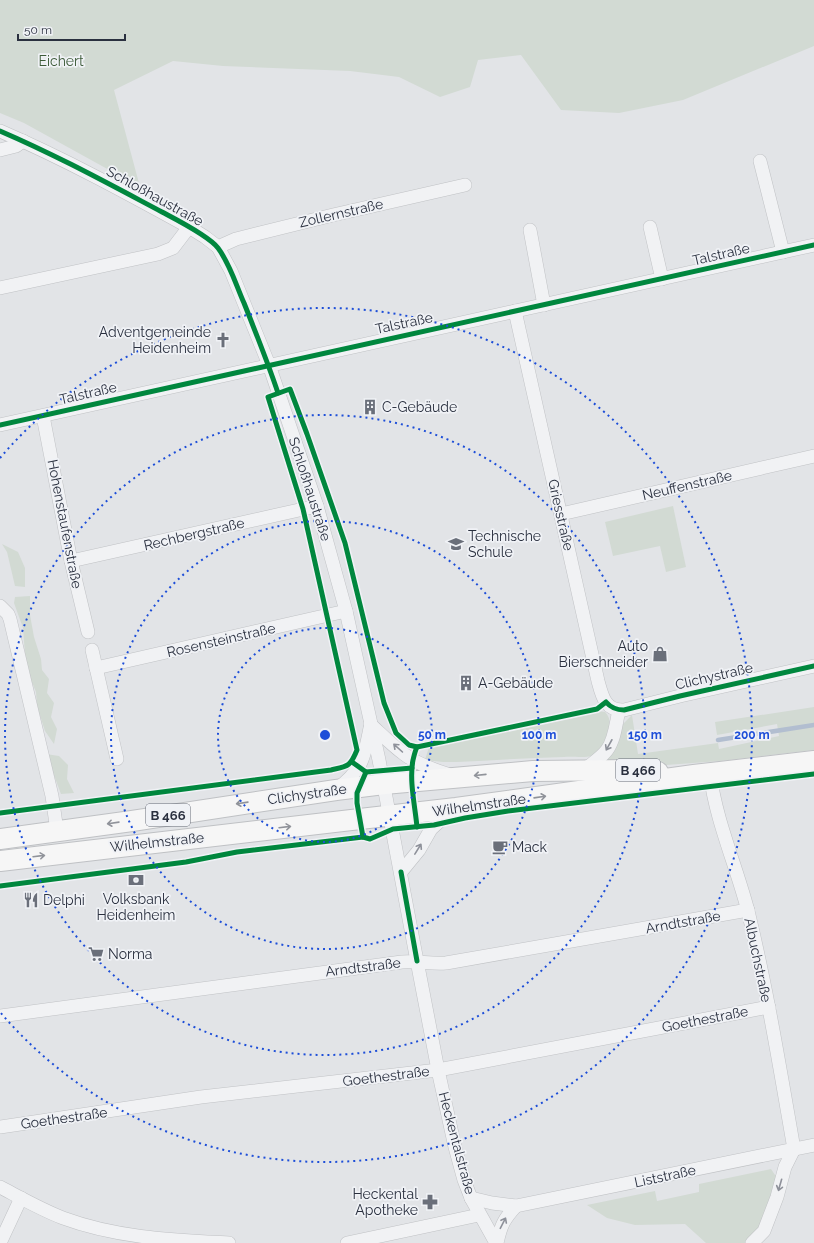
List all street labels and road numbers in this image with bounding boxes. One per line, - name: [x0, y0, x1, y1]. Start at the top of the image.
- street label: Schloßhaustraße: [104, 163, 206, 229]
- street label: Zollernstraße: [297, 196, 385, 230]
- street label: Talstraße: [691, 240, 751, 268]
- street label: Talstraße: [374, 309, 434, 337]
- street label: Talstraße: [58, 379, 118, 407]
- street label: Schloßhaustraße: [286, 435, 334, 543]
- street label: Hohenstaufenstraße: [45, 458, 85, 590]
- street label: Neuffenstraße: [641, 467, 733, 503]
- street label: Griesstraße: [545, 478, 577, 552]
- street label: Rechbergstraße: [142, 515, 246, 553]
- street label: Rosensteinstraße: [165, 620, 277, 660]
- street label: Clichystraße: [673, 659, 755, 693]
- road number: B 466: [616, 759, 660, 781]
- street label: Clichystraße: [267, 781, 347, 807]
- street label: Wilhelmstraße: [431, 791, 527, 819]
- road number: B 466: [146, 804, 190, 826]
- street label: Wilhelmstraße: [109, 829, 205, 855]
- street label: Arndtstraße: [644, 908, 722, 936]
- street label: Albuchstraße: [741, 916, 775, 1004]
- street label: Arndtstraße: [324, 954, 402, 980]
- street label: Goethestraße: [661, 1003, 749, 1035]
- street label: Goethestraße: [342, 1063, 430, 1089]
- street label: Heckentalstraße: [436, 1090, 478, 1196]
- street label: Goethestraße: [20, 1104, 108, 1132]
- street label: Liststraße: [633, 1162, 697, 1190]

